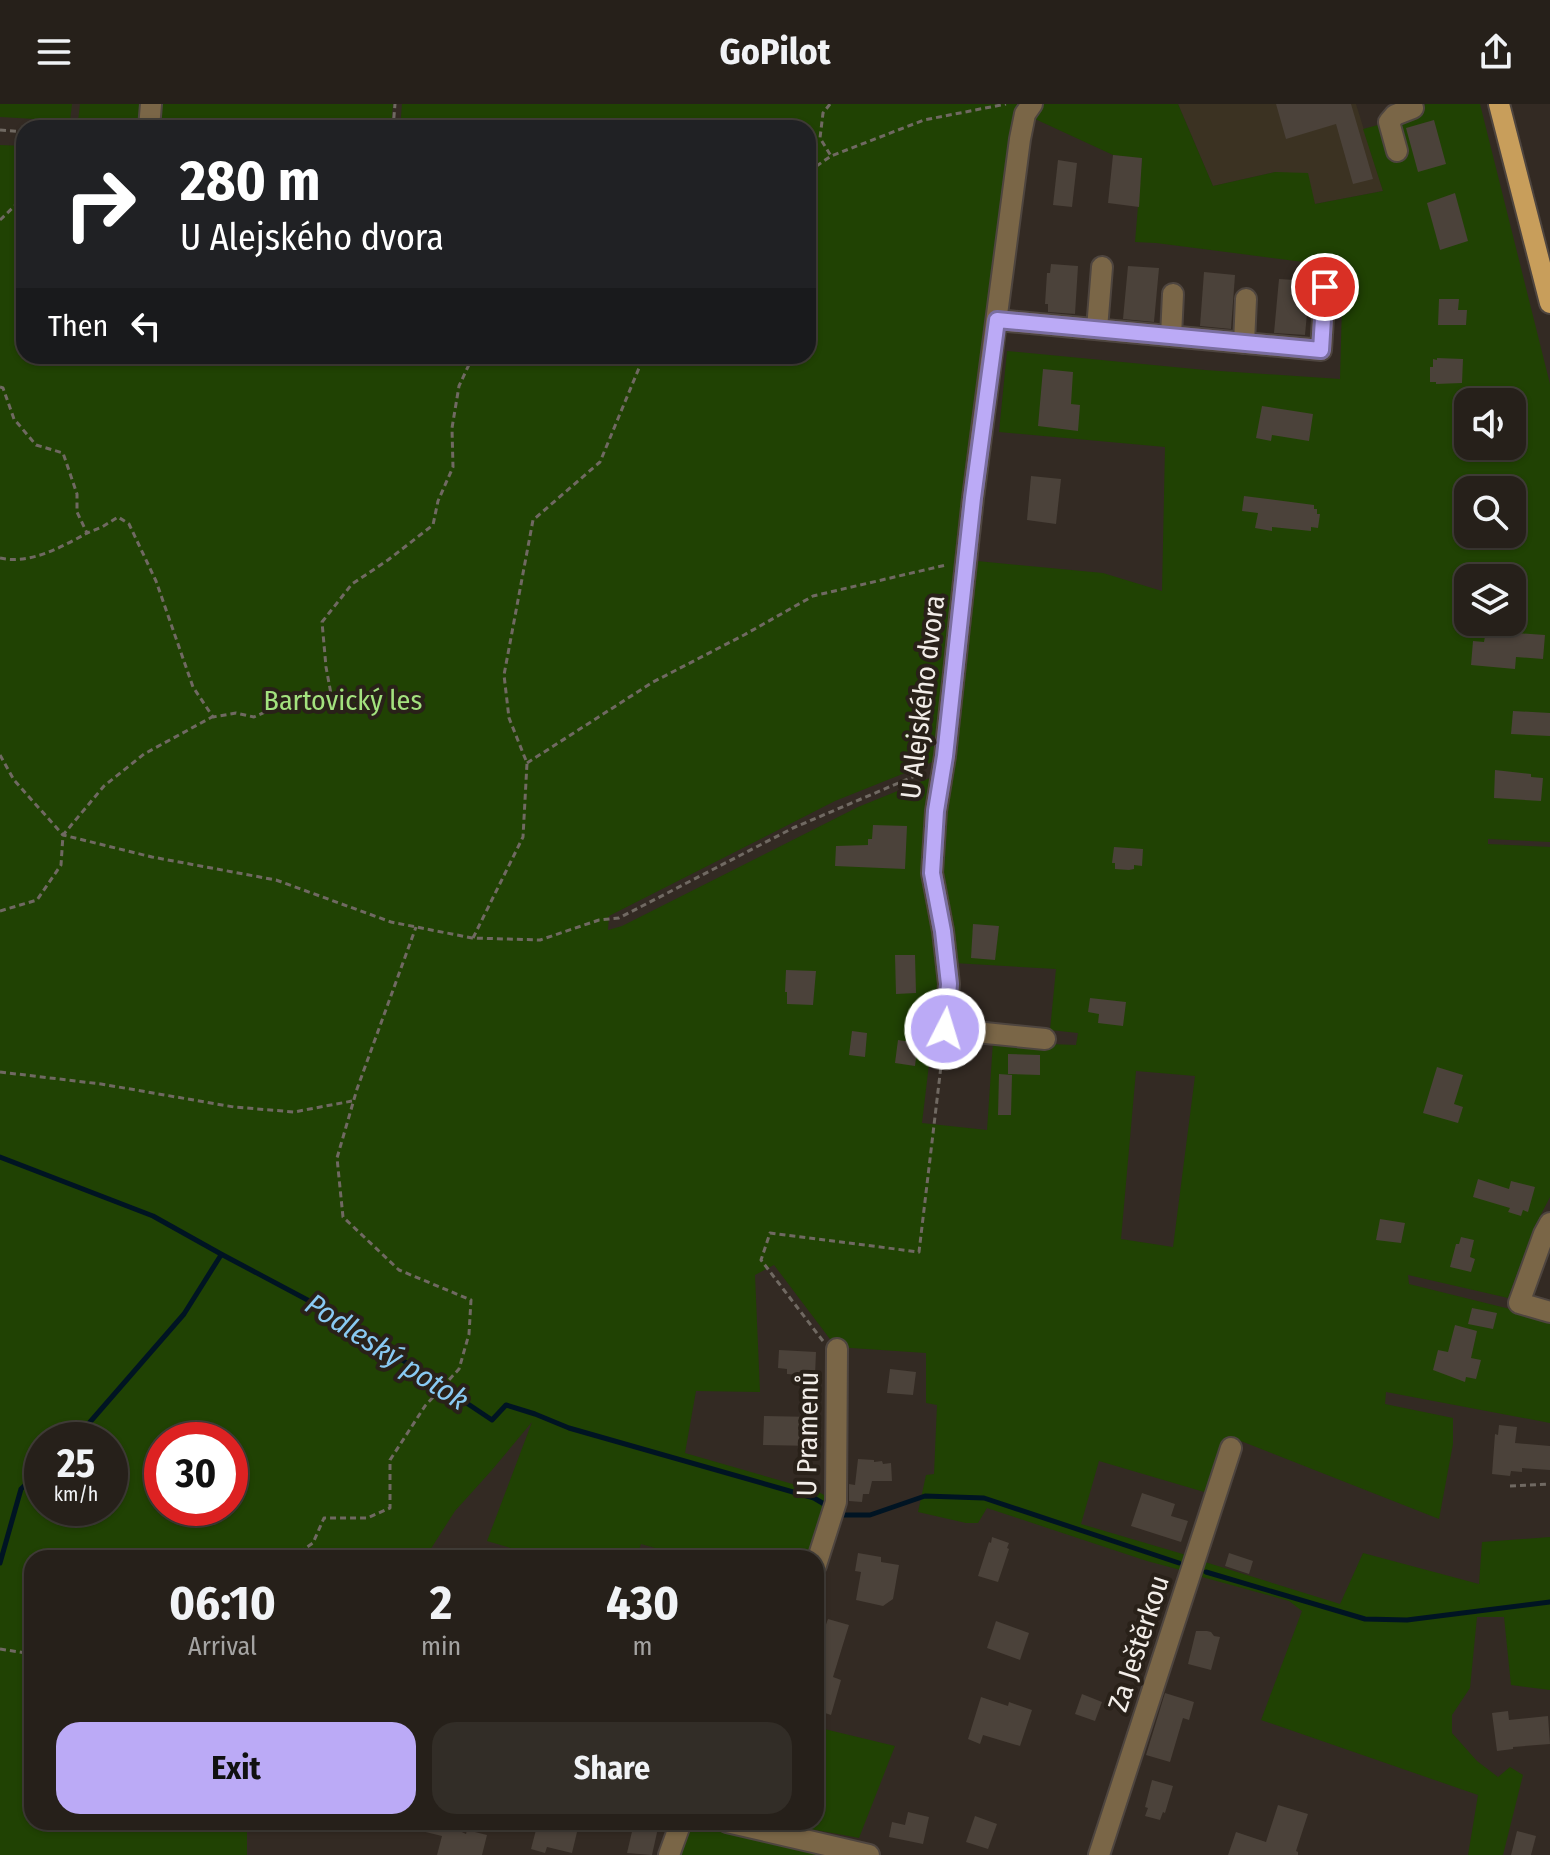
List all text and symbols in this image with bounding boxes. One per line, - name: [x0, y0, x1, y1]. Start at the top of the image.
- icon: menu: [32, 30, 76, 74]
- text: GoPilot: [720, 30, 830, 74]
- icon: share: [1474, 30, 1518, 74]
- text: 280 m: [180, 148, 320, 215]
- icon: right: [48, 152, 152, 256]
- text: U Alejského dvora: [180, 216, 444, 260]
- pin: [1291, 253, 1359, 321]
- icon: arrive: [1303, 265, 1347, 309]
- icon: left: [124, 304, 168, 348]
- text: Then: [48, 308, 108, 344]
- map controls: [1454, 388, 1526, 636]
- button: sound: [1454, 388, 1526, 460]
- button: search: [1454, 476, 1526, 548]
- button: layers: [1454, 564, 1526, 636]
- street label: U Alejského dvora: [894, 593, 951, 801]
- park label: Bartovický les: [264, 684, 422, 717]
- position arrow: [903, 987, 987, 1071]
- water label: Podleský potok: [299, 1286, 475, 1418]
- street label: U Pramenů: [790, 1371, 825, 1497]
- speed limit sign: 30: [144, 1422, 248, 1526]
- text: 25: [57, 1440, 95, 1488]
- text: km/h: [54, 1482, 98, 1506]
- street label: Za Ještěrkou: [1101, 1571, 1176, 1715]
- text: 06:10: [169, 1574, 276, 1632]
- text: 2: [430, 1574, 452, 1632]
- text: 430: [606, 1574, 679, 1632]
- text: Arrival: [188, 1631, 257, 1662]
- text: min: [421, 1631, 461, 1662]
- text: m: [633, 1631, 653, 1662]
- button: Exit: [56, 1722, 416, 1814]
- button: Share: [432, 1722, 792, 1814]

